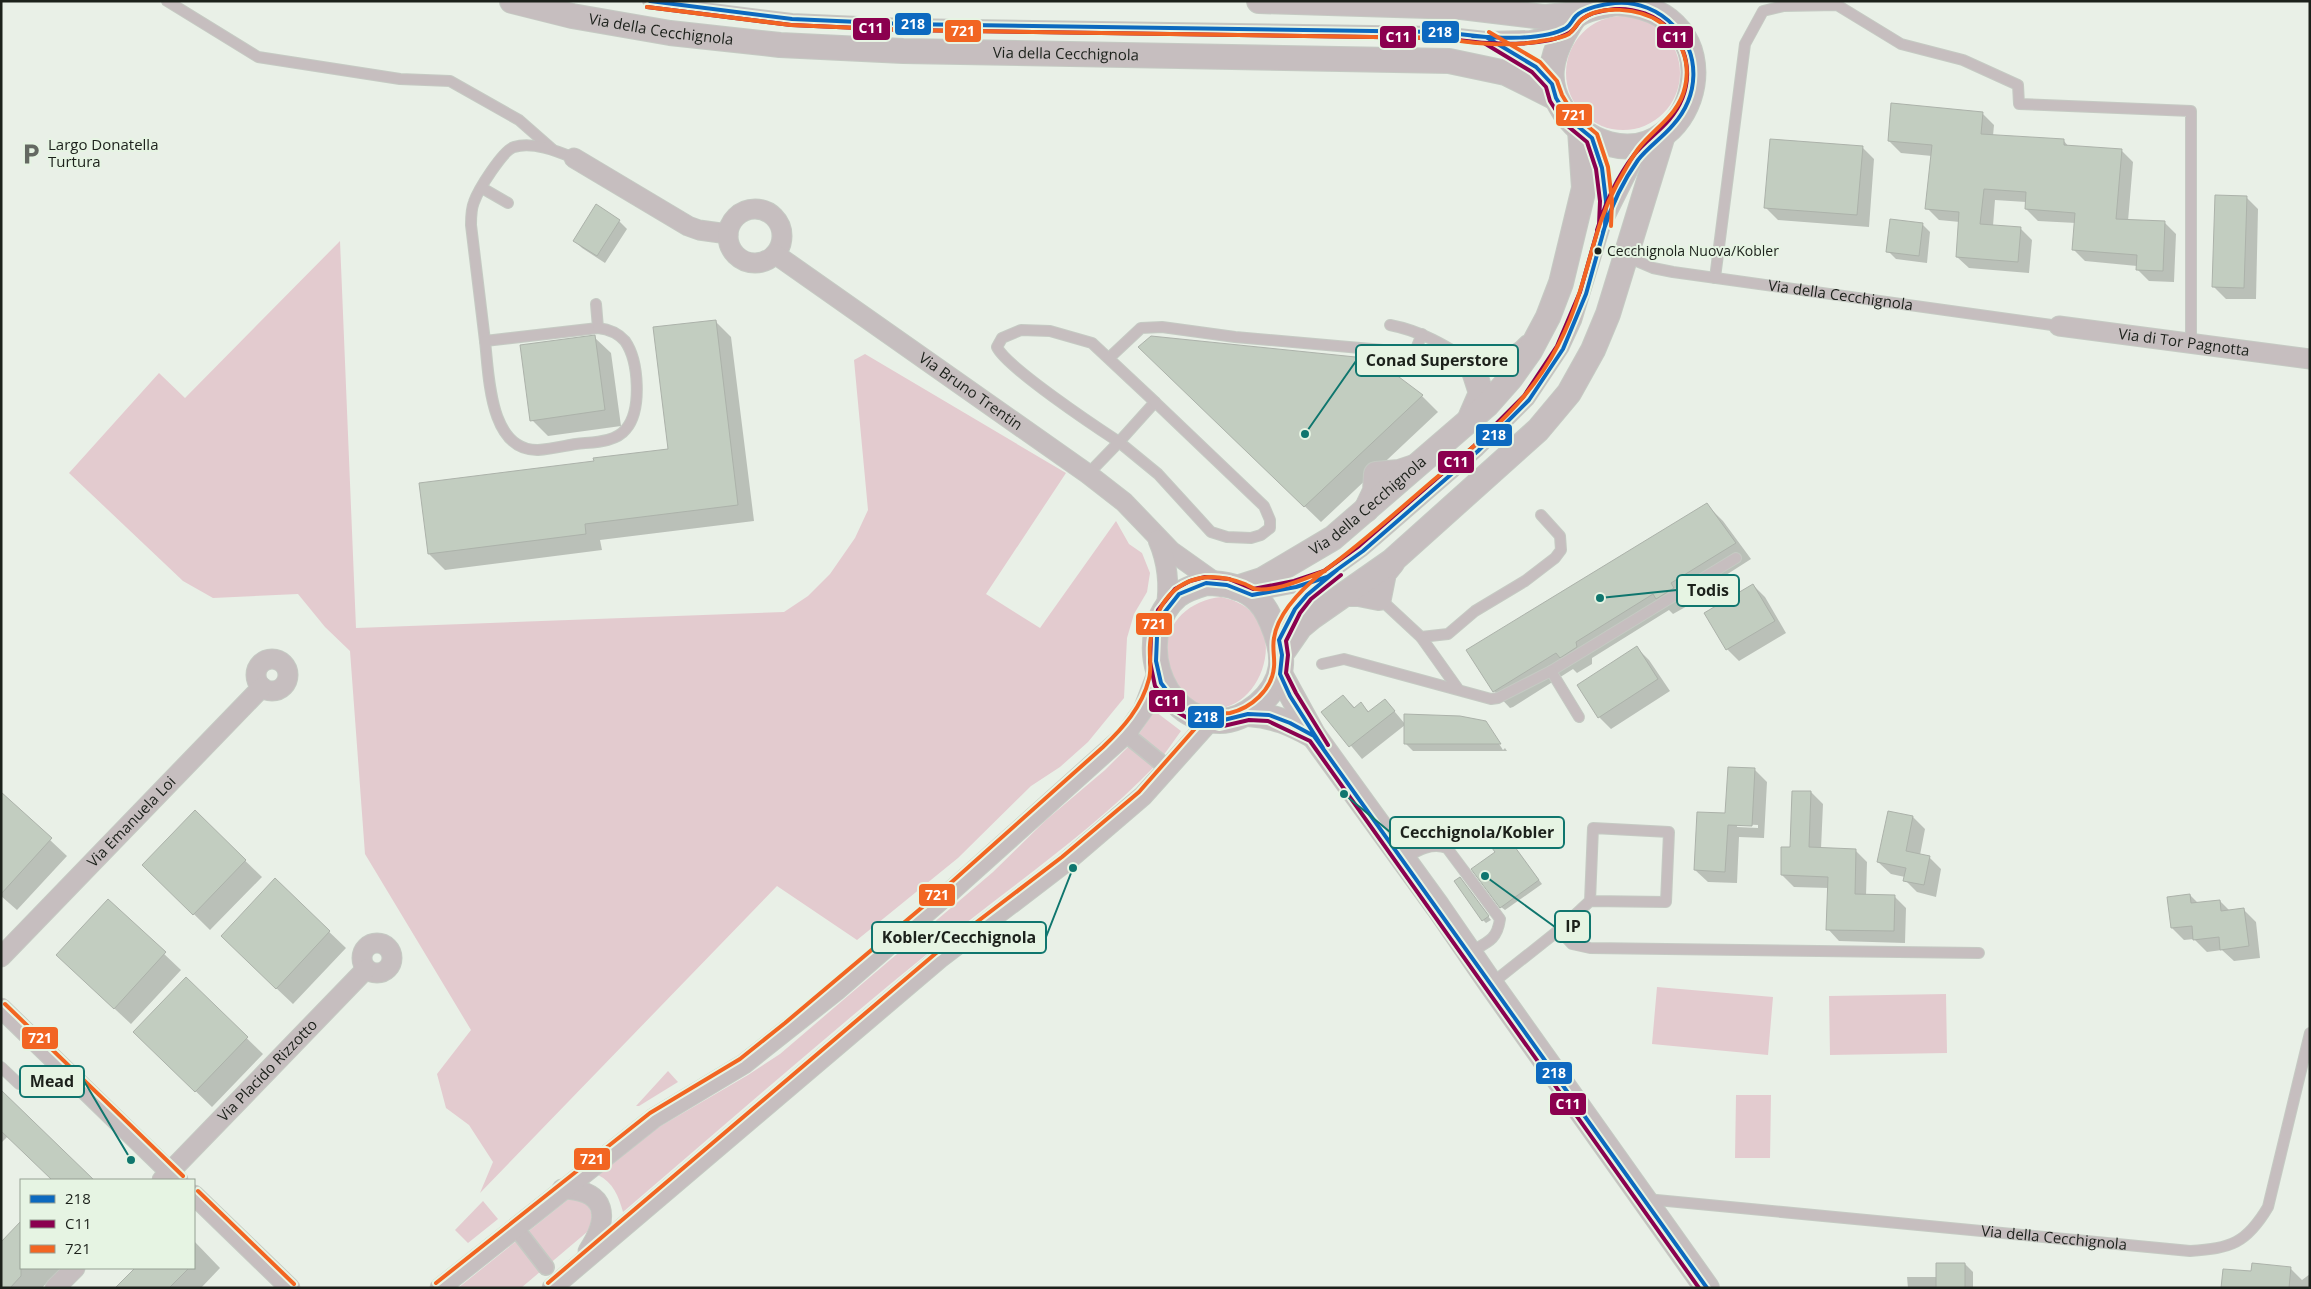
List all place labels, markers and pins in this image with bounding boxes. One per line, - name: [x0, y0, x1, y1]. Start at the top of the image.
- place label: Largo Donatella Turtura: [48, 134, 158, 171]
- parking icon: Largo Donatella Turtura: [18, 141, 44, 167]
- place label: Cecchignola Nuova/Kobler: [1607, 241, 1779, 260]
- marker: Cecchignola Nuova/Kobler: [1593, 246, 1603, 256]
- callout: Conad Superstore: [1356, 345, 1518, 376]
- callout: Todis: [1677, 575, 1739, 606]
- callout: Cecchignola/Kobler: [1390, 817, 1564, 848]
- callout: IP: [1555, 911, 1590, 942]
- callout: Kobler/Cecchignola: [872, 922, 1046, 953]
- callout: Mead: [20, 1066, 84, 1097]

